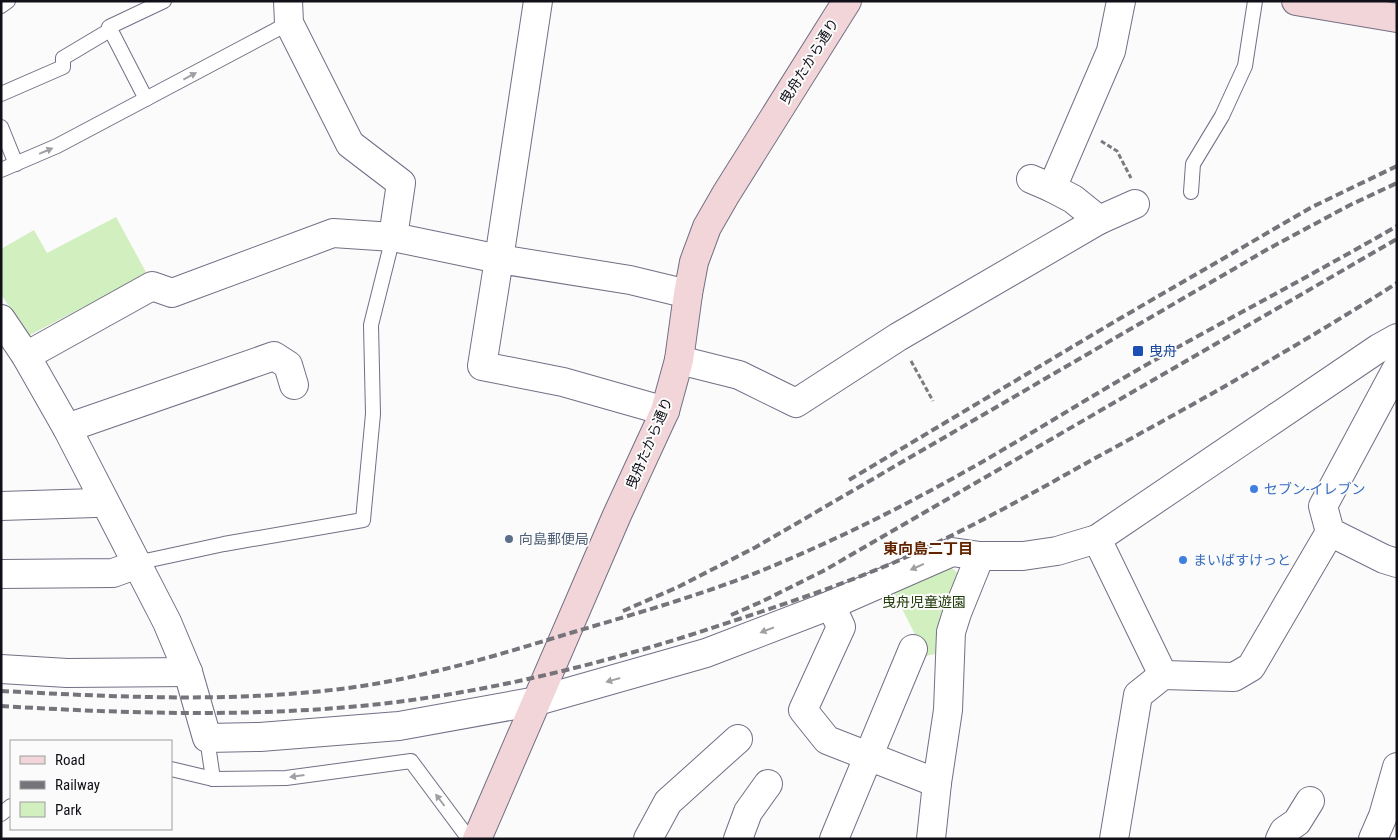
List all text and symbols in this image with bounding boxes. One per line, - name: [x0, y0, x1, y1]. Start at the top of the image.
- street label: 曳舟たから通り: [776, 15, 842, 107]
- one-way arrow: [183, 72, 198, 80]
- one-way arrow: [39, 146, 53, 154]
- place label: 曳舟: [1149, 343, 1177, 359]
- marker: 曳舟: [1131, 344, 1145, 358]
- street label: 曳舟たから通り: [622, 395, 676, 491]
- place label: セブン-イレブン: [1264, 481, 1365, 497]
- marker: セブン-イレブン: [1248, 483, 1260, 495]
- place label: 向島郵便局: [519, 531, 589, 547]
- marker: 向島郵便局: [503, 533, 515, 545]
- district label: 東向島二丁目: [883, 540, 973, 558]
- place label: まいばすけっと: [1193, 552, 1291, 568]
- marker: まいばすけっと: [1177, 554, 1189, 566]
- one-way arrow: [910, 564, 924, 572]
- park label: 曳舟児童遊園: [882, 594, 966, 610]
- one-way arrow: [759, 626, 774, 634]
- one-way arrow: [605, 676, 620, 684]
- legend: [10, 740, 172, 830]
- text: Road: [55, 751, 85, 769]
- one-way arrow: [289, 773, 305, 781]
- text: Railway: [55, 776, 100, 794]
- one-way arrow: [435, 793, 445, 807]
- text: Park: [55, 801, 82, 819]

